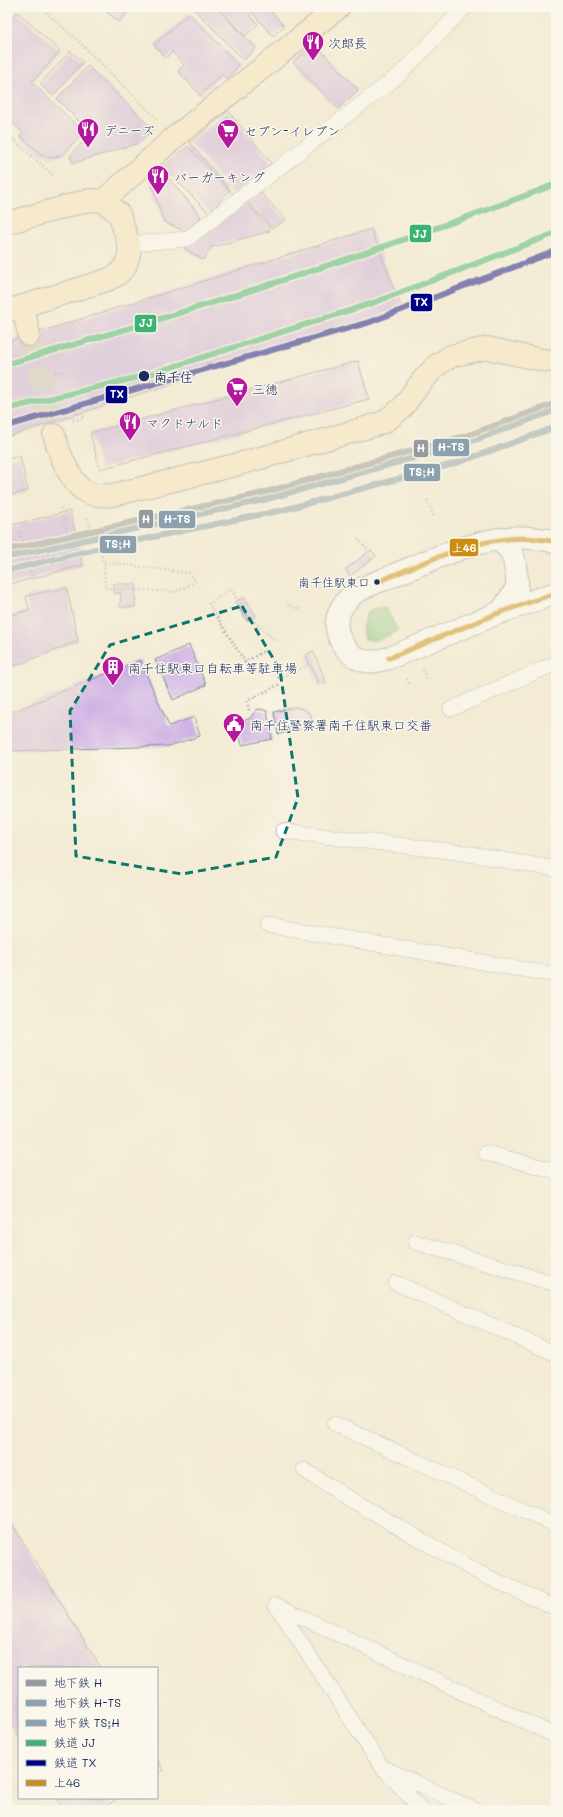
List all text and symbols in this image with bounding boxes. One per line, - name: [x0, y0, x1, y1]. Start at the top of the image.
- restaurant icon: 次郎長: [300, 29, 326, 62]
- place label: 次郎長: [328, 34, 367, 51]
- restaurant icon: デニーズ: [75, 116, 101, 149]
- supermarket icon: セブン-イレブン: [215, 117, 241, 150]
- place label: デニーズ: [104, 121, 154, 138]
- place label: セブン-イレブン: [244, 122, 341, 139]
- restaurant icon: バーガーキング: [145, 163, 171, 196]
- place label: バーガーキング: [174, 168, 265, 185]
- line badge: JJ: [409, 224, 432, 243]
- text: JJ: [413, 226, 427, 241]
- line badge: TX: [410, 293, 433, 312]
- text: TX: [414, 294, 428, 309]
- line badge: JJ: [134, 314, 157, 333]
- text: JJ: [139, 315, 153, 330]
- place label: 南千住: [154, 368, 193, 385]
- marker: 南千住: [137, 369, 151, 383]
- supermarket icon: 三徳: [224, 375, 250, 408]
- place label: 三徳: [252, 380, 278, 397]
- line badge: TX: [105, 385, 128, 404]
- text: TX: [110, 386, 124, 401]
- restaurant icon: マクドナルド: [117, 409, 143, 442]
- place label: マクドナルド: [146, 414, 223, 431]
- line badge: H-TS: [432, 438, 470, 457]
- line badge: H: [413, 439, 429, 458]
- text: H-TS: [438, 439, 465, 454]
- text: H: [417, 440, 426, 455]
- line badge: TS;H: [403, 463, 441, 482]
- text: TS;H: [409, 464, 435, 479]
- line badge: H: [138, 509, 154, 529]
- line badge: H-TS: [158, 510, 196, 529]
- text: H: [142, 511, 151, 526]
- text: H-TS: [164, 511, 191, 526]
- line badge: TS;H: [99, 535, 137, 554]
- text: TS;H: [105, 536, 131, 551]
- line badge: 上46: [449, 538, 479, 557]
- text: 上46: [452, 540, 477, 555]
- place label: 南千住駅東口: [298, 574, 370, 590]
- marker: 南千住駅東口: [372, 577, 382, 587]
- building icon: 南千住駅東口自転車等駐車場: [100, 654, 126, 687]
- place label: 南千住駅東口自転車等駐車場: [128, 659, 297, 676]
- public building icon: 南千住警察署南千住駅東口交番: [221, 711, 247, 744]
- place label: 南千住警察署南千住駅東口交番: [250, 716, 432, 733]
- legend: [18, 1667, 158, 1799]
- text: 地下鉄 H: [54, 1674, 102, 1690]
- text: 地下鉄 H-TS: [54, 1694, 121, 1710]
- text: 地下鉄 TS;H: [54, 1714, 120, 1730]
- text: 鉄道 JJ: [54, 1734, 95, 1750]
- text: 鉄道 TX: [54, 1754, 97, 1770]
- text: 上46: [54, 1774, 80, 1790]

